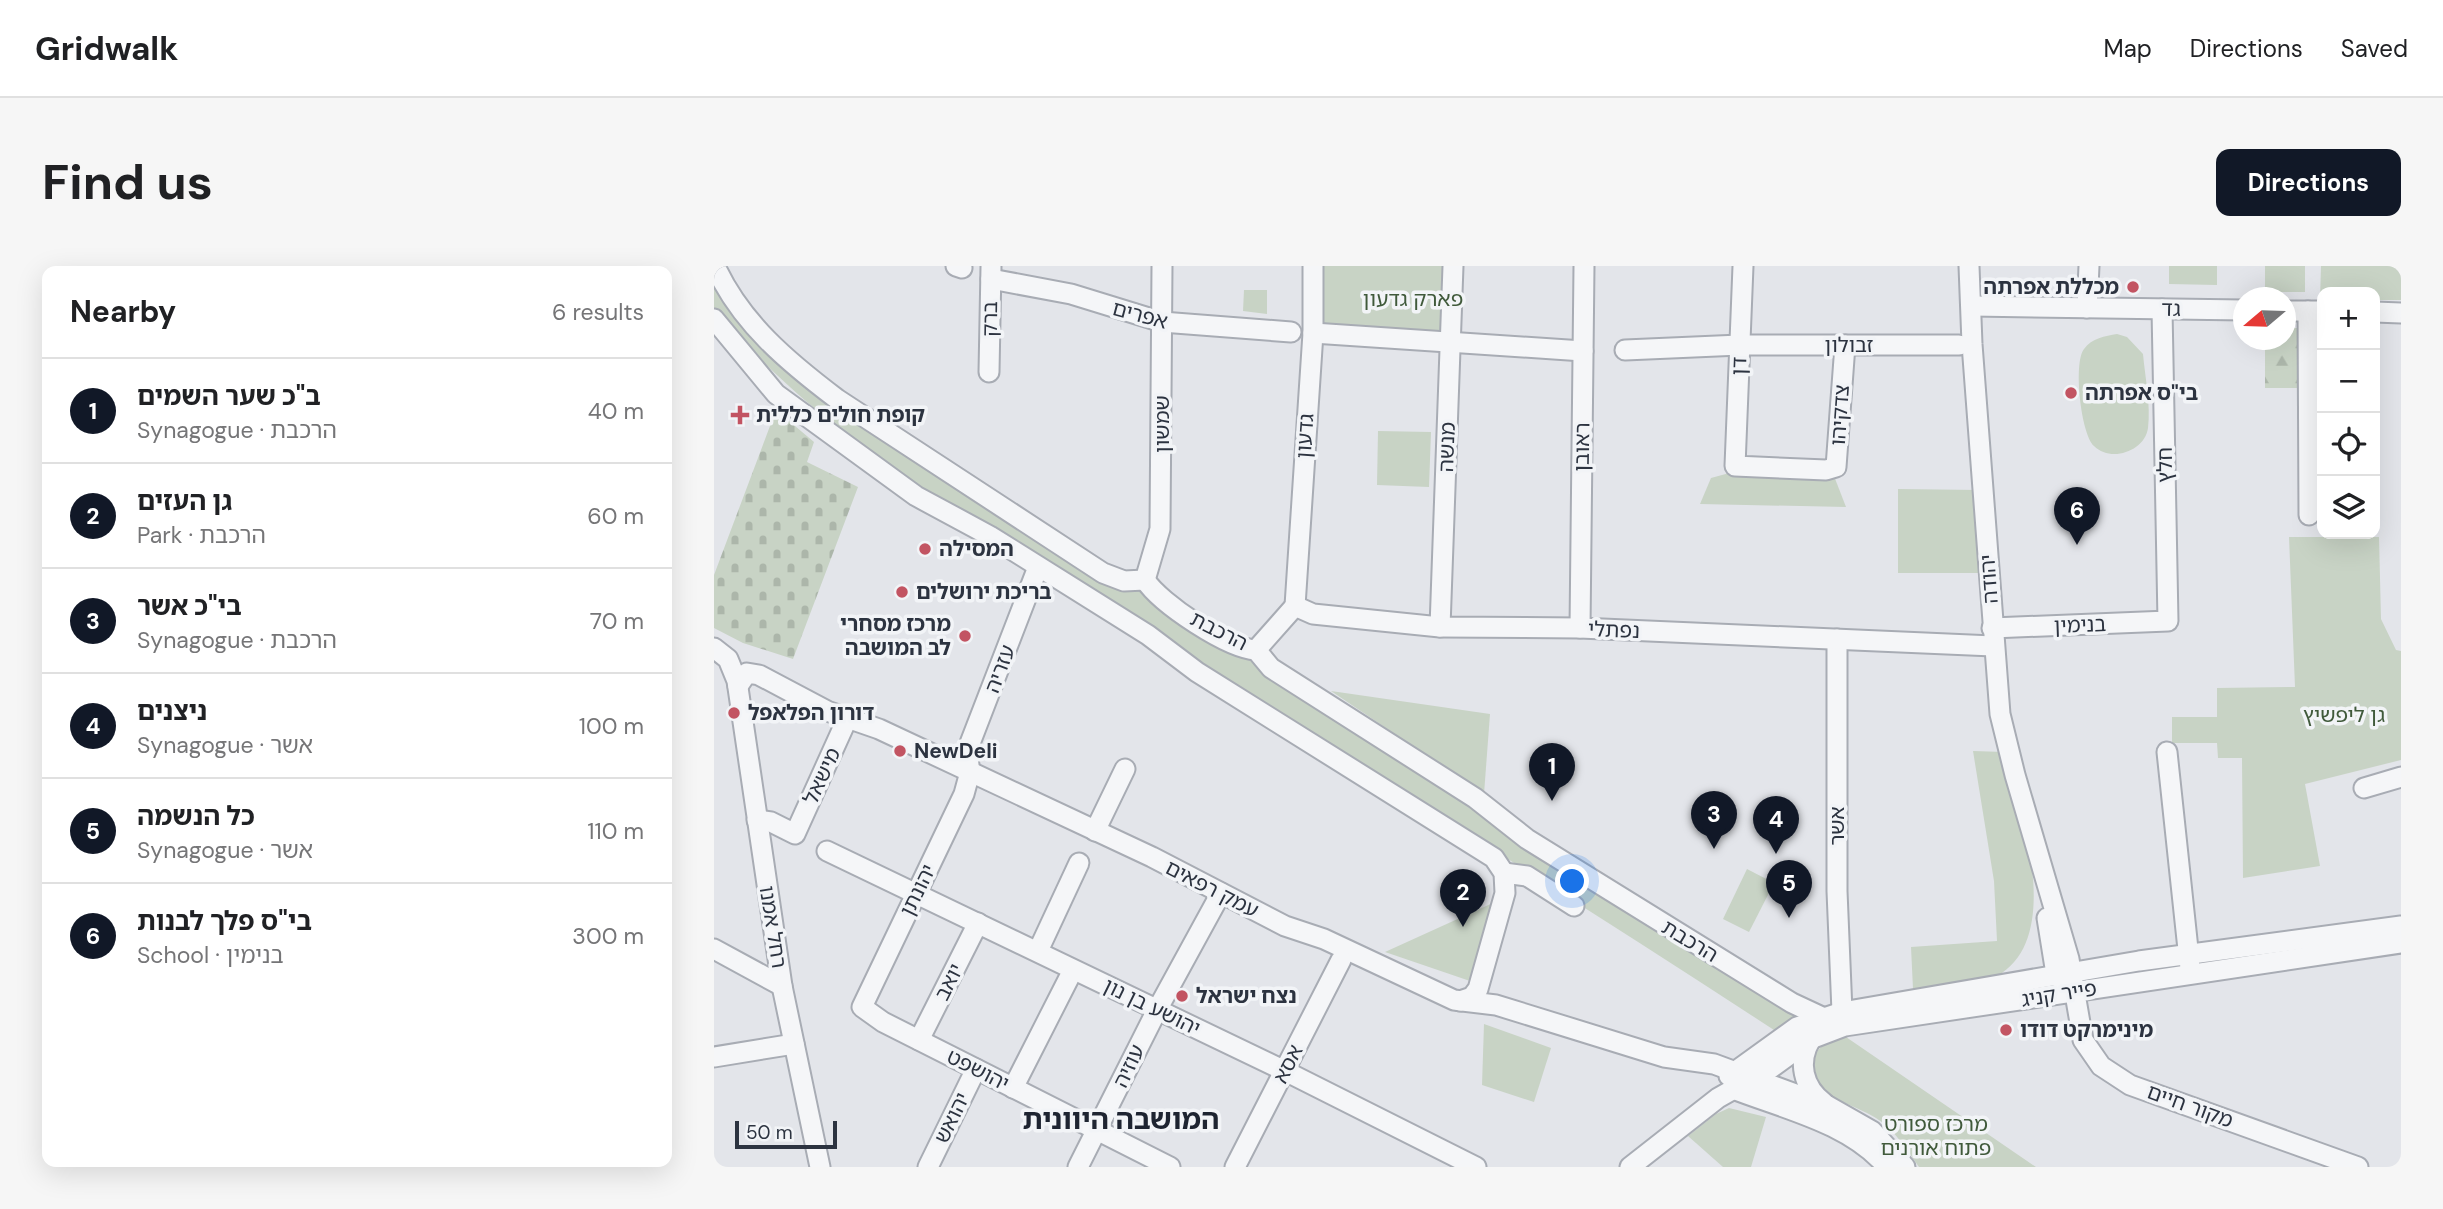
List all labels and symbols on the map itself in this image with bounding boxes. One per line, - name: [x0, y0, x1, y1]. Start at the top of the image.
- place label: מכללת אפרתה: [1983, 273, 2119, 301]
- marker: מכללת אפרתה: [2125, 279, 2141, 295]
- park label: פארק גדעון: [1363, 285, 1463, 313]
- north arrow: [2233, 287, 2296, 350]
- street label: אפרים: [1109, 294, 1171, 336]
- street label: גד: [2161, 295, 2181, 323]
- street label: ברק: [976, 301, 1004, 337]
- street label: זבולון: [1824, 331, 1874, 359]
- street label: דן: [1725, 356, 1753, 376]
- place label: בי"ס אפרתה: [2085, 379, 2198, 407]
- street label: צדקיהו: [1824, 384, 1856, 446]
- marker: בי"ס אפרתה: [2063, 385, 2079, 401]
- street label: שמשון: [1148, 395, 1176, 453]
- place label: קופת חולים כללית: [756, 401, 925, 429]
- marker: קופת חולים כללית: [730, 405, 750, 425]
- street label: גדעון: [1289, 412, 1321, 459]
- street label: מנשה: [1432, 421, 1462, 473]
- street label: ראובן: [1568, 422, 1596, 472]
- street label: חלץ: [2151, 447, 2179, 483]
- pin: 6: [2054, 487, 2100, 545]
- place label: המסילה: [939, 535, 1014, 563]
- marker: המסילה: [917, 541, 933, 557]
- street label: יהודה: [1973, 553, 2005, 605]
- place label: בריכת ירושלים: [916, 578, 1052, 606]
- marker: בריכת ירושלים: [894, 584, 910, 600]
- street label: הרכבת: [1185, 605, 1253, 657]
- place label: מרכז מסחרי לב המושבה: [840, 610, 951, 662]
- street label: בנימין: [2053, 610, 2107, 640]
- street label: נפתלי: [1588, 615, 1640, 645]
- marker: מרכז מסחרי לב המושבה: [957, 628, 973, 644]
- street label: עזריה: [978, 641, 1022, 697]
- place label: דורון הפלאפל: [748, 699, 874, 727]
- park label: גן ליפשיץ: [2303, 701, 2385, 729]
- marker: דורון הפלאפל: [726, 705, 742, 721]
- place label: NewDeli: [914, 737, 998, 765]
- street label: מישאל: [797, 743, 847, 809]
- marker: NewDeli: [892, 743, 908, 759]
- pin: 1: [1529, 743, 1575, 801]
- pin: 3: [1691, 791, 1737, 849]
- pin: 4: [1753, 796, 1799, 854]
- street label: אשר: [1823, 806, 1851, 846]
- street label: עמק רפאים: [1161, 854, 1263, 924]
- street label: יהונתן: [893, 859, 943, 921]
- pin: 5: [1766, 860, 1812, 918]
- your location: [1555, 864, 1589, 898]
- pin: 2: [1440, 869, 1486, 927]
- street label: רחל אמנו: [753, 884, 793, 970]
- street label: הרכבת: [1657, 913, 1723, 969]
- street label: יואב: [928, 959, 970, 1005]
- street label: יהושע בן נון: [1099, 972, 1205, 1042]
- street label: פייר קניג: [2019, 974, 2099, 1014]
- place label: נצח ישראל: [1196, 982, 1297, 1010]
- marker: נצח ישראל: [1174, 988, 1190, 1004]
- place label: מינימרקט דודו: [2020, 1016, 2154, 1044]
- marker: מינימרקט דודו: [1998, 1022, 2014, 1038]
- street label: עוזיה: [1107, 1040, 1151, 1092]
- street label: אסא: [1266, 1040, 1310, 1088]
- street label: יהושפט: [942, 1042, 1014, 1098]
- street label: מקור חיים: [2143, 1078, 2237, 1135]
- street label: יהואש: [928, 1088, 976, 1148]
- district label: המושבה היוונית: [1023, 1101, 1219, 1138]
- park label: מרכז ספורט פתוח אורנים: [1881, 1110, 1991, 1162]
- scale bar: [735, 1118, 836, 1150]

